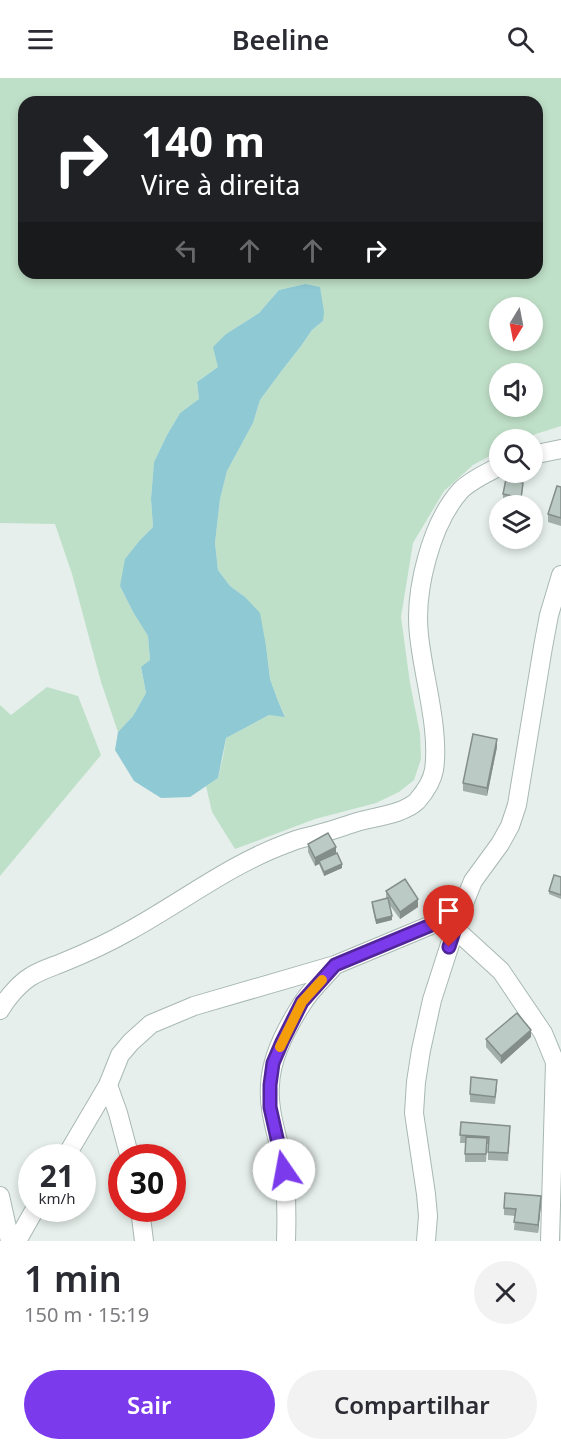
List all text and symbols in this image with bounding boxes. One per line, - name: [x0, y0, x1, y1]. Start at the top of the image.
- text: Beeline: [232, 21, 329, 58]
- icon: menu: [24, 23, 57, 56]
- icon: search: [504, 23, 537, 56]
- text: 140 m: [141, 112, 265, 169]
- icon: right: [42, 120, 120, 198]
- text: Vire à direita: [141, 166, 300, 203]
- icon: left: [170, 234, 203, 267]
- icon: ahead: [233, 234, 266, 267]
- icon: ahead: [296, 234, 329, 267]
- icon: right: [359, 234, 392, 267]
- north arrow: [489, 297, 543, 351]
- map controls: [489, 297, 543, 549]
- button: sound: [489, 363, 543, 417]
- button: search: [489, 429, 543, 483]
- button: layers: [489, 495, 543, 549]
- pin: [423, 885, 474, 947]
- icon: arrive: [432, 894, 465, 927]
- position arrow: [252, 1138, 316, 1202]
- speed limit sign: 30: [108, 1144, 186, 1222]
- text: 21: [40, 1155, 74, 1196]
- text: km/h: [39, 1188, 75, 1208]
- text: 1 min: [24, 1254, 122, 1303]
- button: close: [474, 1261, 537, 1324]
- text: 150 m · 15:19: [24, 1301, 149, 1328]
- button: Sair: [24, 1370, 275, 1439]
- button: Compartilhar: [287, 1370, 537, 1439]

